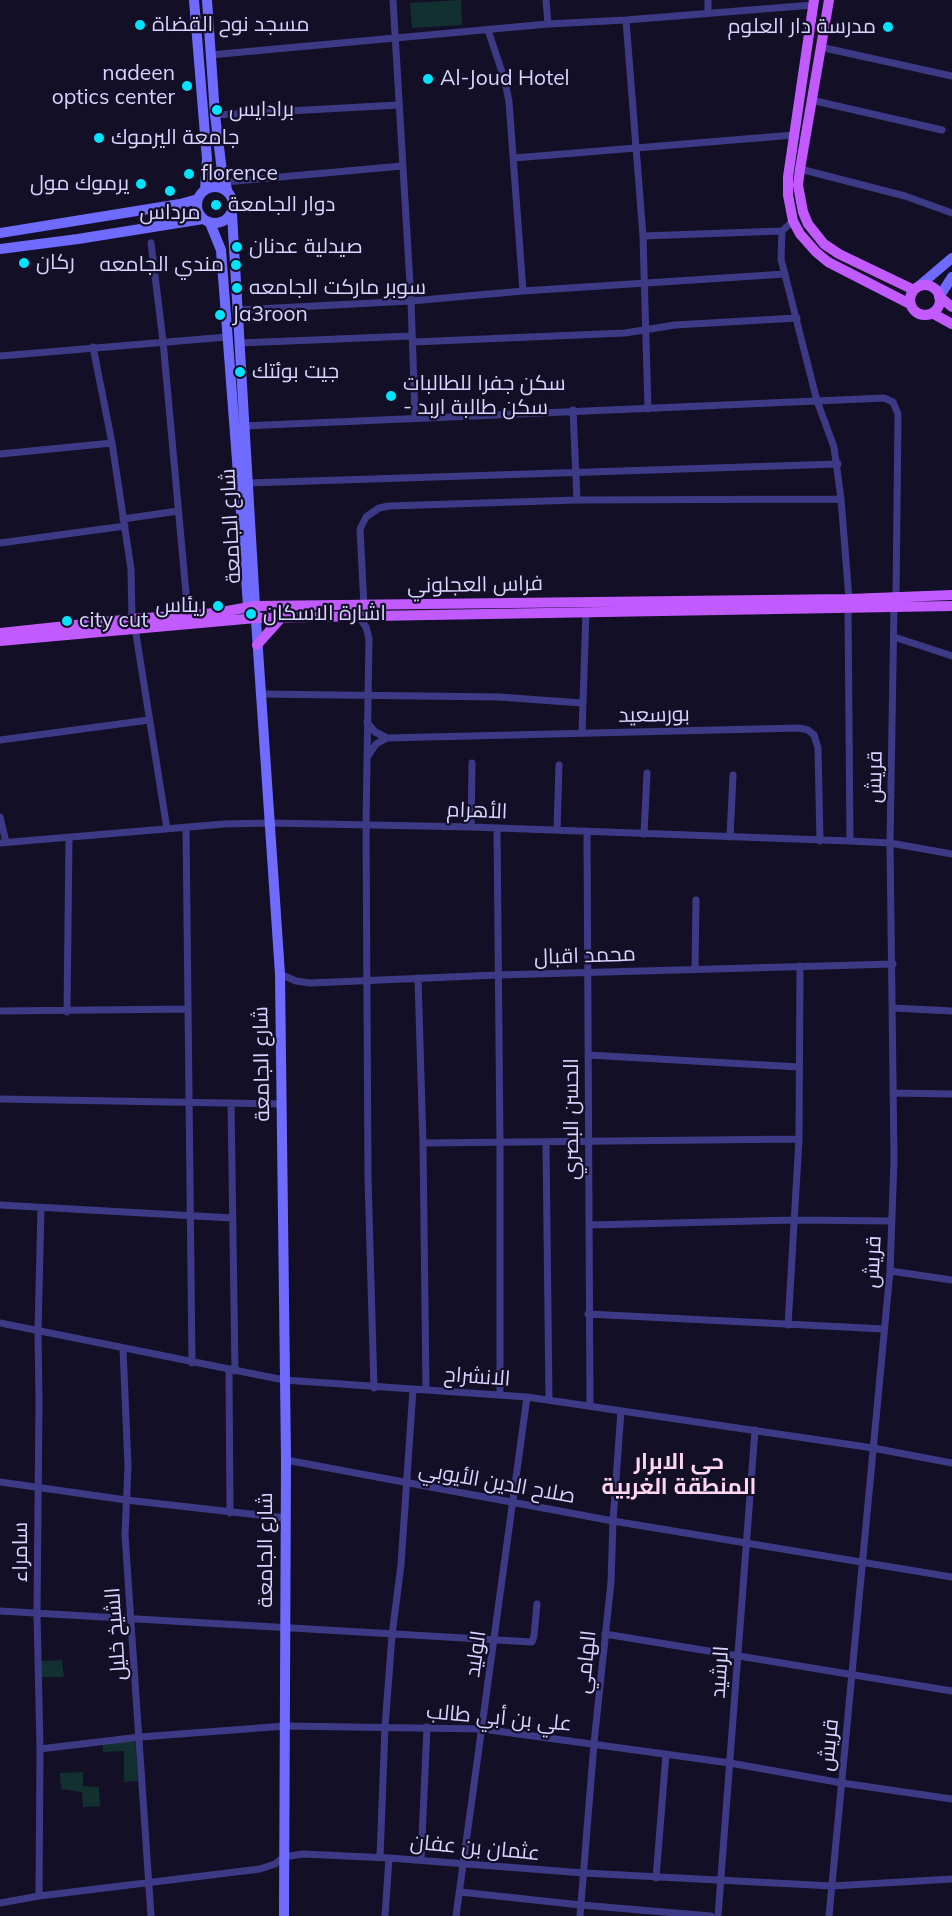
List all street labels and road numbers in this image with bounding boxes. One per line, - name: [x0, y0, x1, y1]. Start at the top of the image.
- street label: شارع الجامعة: [215, 468, 247, 584]
- street label: فراس العجلوني: [407, 571, 543, 599]
- street label: بورسعيد: [618, 702, 690, 728]
- street label: قريش: [862, 751, 888, 803]
- street label: الأهرام: [446, 797, 508, 825]
- street label: محمد اقبال: [534, 942, 636, 970]
- street label: شارع الجامعة: [248, 1006, 276, 1122]
- street label: الحسن البصري: [559, 1058, 585, 1180]
- street label: قريش: [859, 1235, 887, 1289]
- street label: الانشراح: [443, 1362, 511, 1392]
- street label: صلاح الدين الأيوبي: [417, 1457, 577, 1509]
- street label: شارع الجامعة: [253, 1492, 279, 1608]
- street label: سامراء: [8, 1522, 34, 1582]
- street label: الشيخ خليل: [100, 1587, 132, 1681]
- street label: الوليد: [460, 1629, 492, 1679]
- street label: الهامي: [570, 1629, 602, 1695]
- street label: الرشيد: [706, 1645, 734, 1699]
- street label: علي بن أبي طالب: [425, 1699, 573, 1737]
- street label: قريش: [814, 1718, 844, 1772]
- street label: عثمان بن عفان: [409, 1830, 541, 1866]

